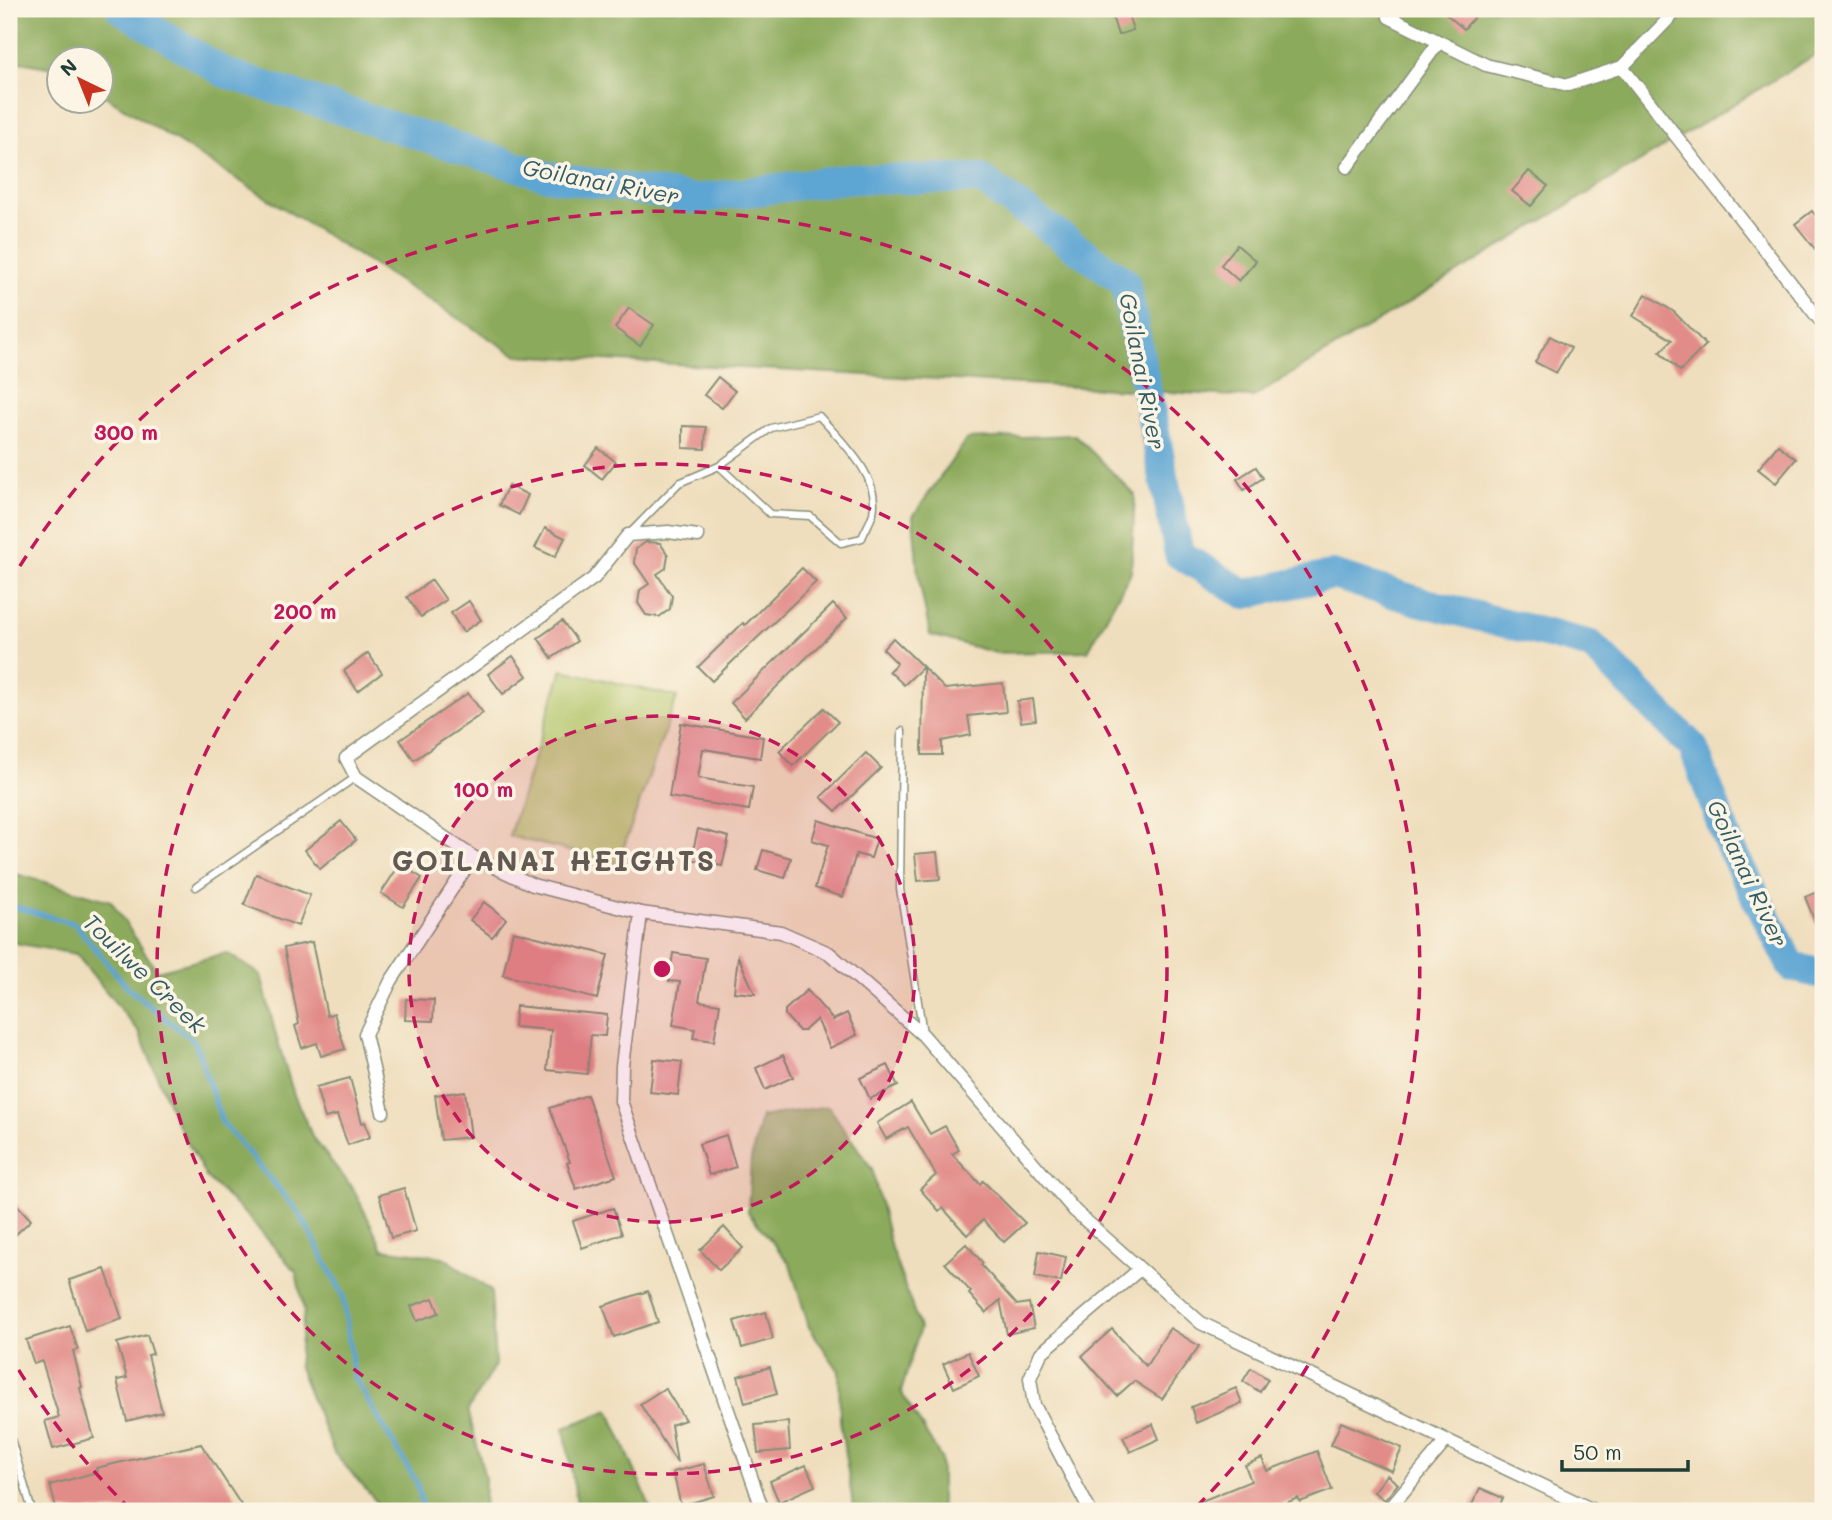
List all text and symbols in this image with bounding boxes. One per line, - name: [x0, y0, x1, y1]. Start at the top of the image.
- north arrow: [46, 46, 116, 116]
- text: N: [54, 53, 82, 81]
- water label: Goilanai River: [520, 151, 682, 211]
- water label: Goilanai River: [1113, 290, 1173, 452]
- text: 300 m: [94, 418, 158, 445]
- text: 200 m: [274, 597, 336, 624]
- text: 100 m: [453, 775, 513, 802]
- water label: Goilanai River: [1701, 795, 1795, 951]
- district label: GOILANAI HEIGHTS: [392, 842, 716, 878]
- water label: Touilwe Creek: [77, 907, 214, 1040]
- centre of rings: [650, 957, 674, 981]
- scale bar: [1562, 1429, 1688, 1473]
- text: 50 m: [1573, 1438, 1622, 1465]

